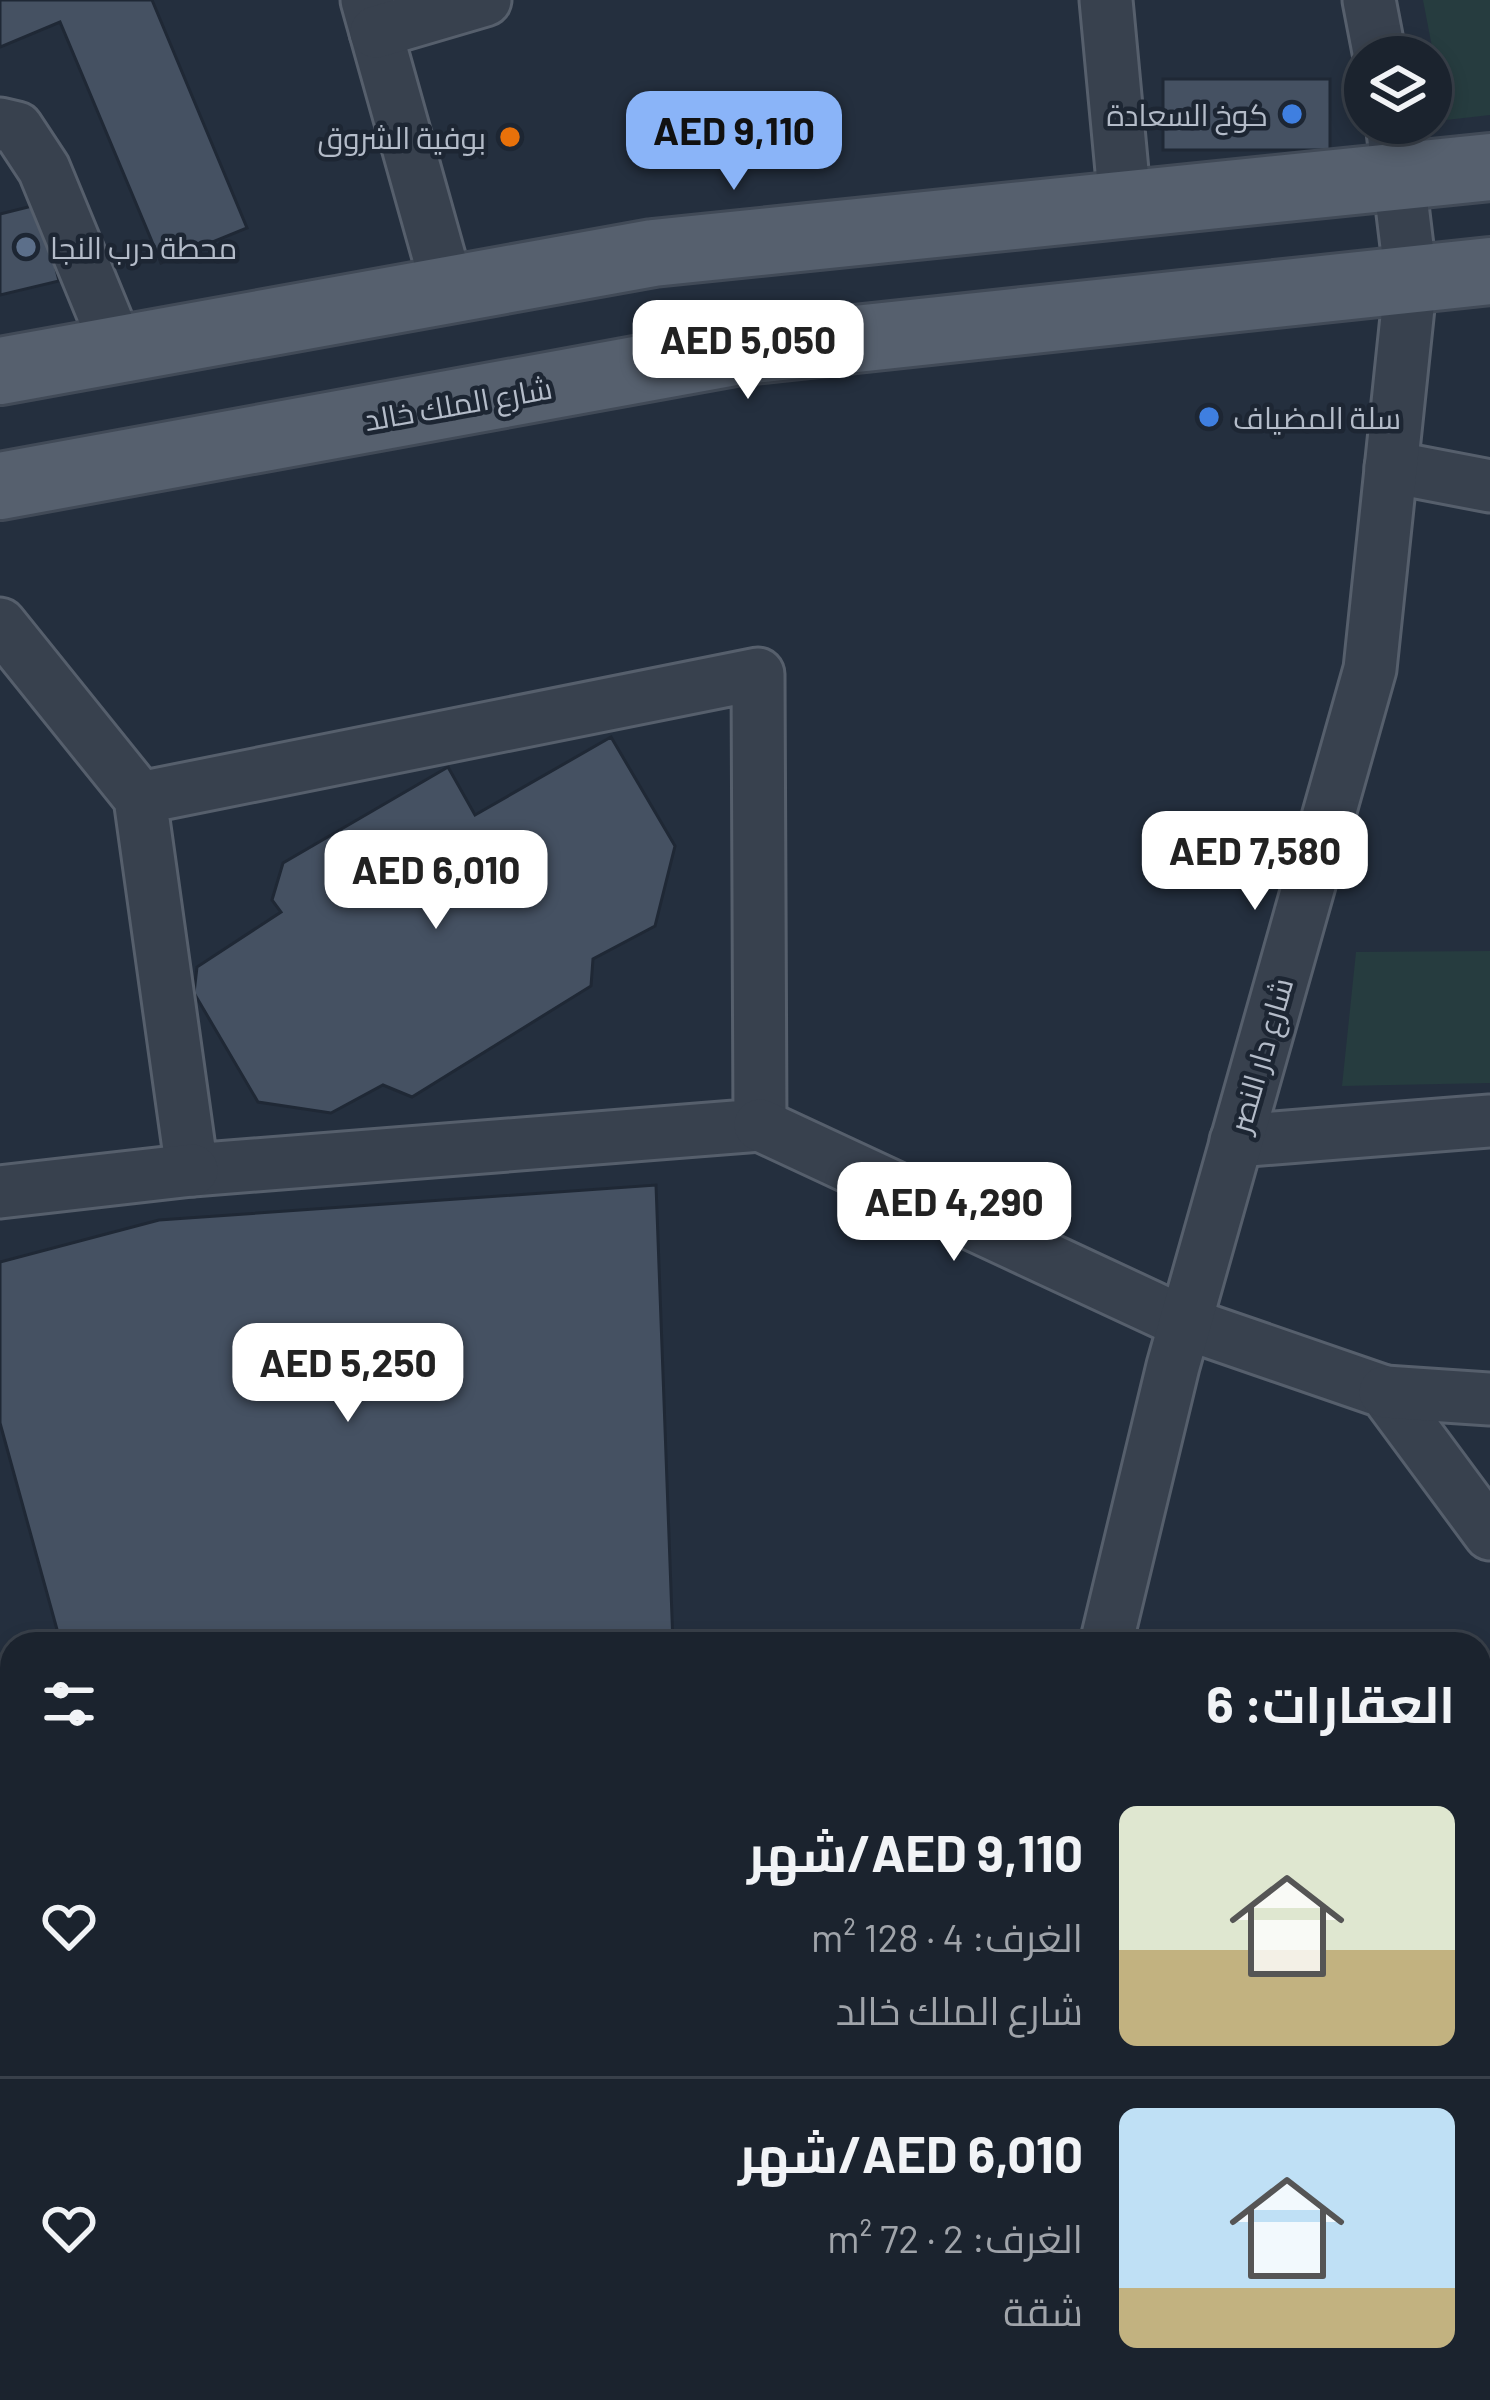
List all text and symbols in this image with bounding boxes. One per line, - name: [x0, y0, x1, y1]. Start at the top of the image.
- map controls: [1344, 36, 1452, 144]
- button: layers: [1344, 36, 1452, 144]
- pin: AED 9,110: [597, 91, 871, 193]
- place label: كوخ السعادة: [1106, 96, 1268, 136]
- marker: كوخ السعادة: [1279, 101, 1305, 127]
- text: AED 9,110: [653, 106, 815, 153]
- place label: بوفية الشروق: [317, 119, 486, 157]
- marker: بوفية الشروق: [497, 124, 523, 150]
- place label: محطة درب النجا: [50, 229, 237, 266]
- marker: محطة درب النجا: [13, 234, 39, 260]
- pin: AED 5,050: [611, 300, 885, 402]
- text: AED 5,050: [660, 315, 836, 362]
- street label: شارع الملك خالد: [361, 369, 555, 441]
- place label: سلة المضياف: [1233, 399, 1401, 435]
- marker: سلة المضياف: [1196, 404, 1222, 430]
- pin: AED 7,580: [1118, 811, 1392, 913]
- text: AED 7,580: [1169, 826, 1341, 873]
- pin: AED 6,010: [299, 830, 573, 932]
- text: AED 6,010: [352, 845, 520, 892]
- street label: شارع دار النصر: [1220, 973, 1303, 1140]
- pin: AED 4,290: [817, 1162, 1091, 1264]
- text: AED 4,290: [864, 1177, 1044, 1224]
- pin: AED 5,250: [211, 1323, 485, 1425]
- text: AED 5,250: [259, 1338, 437, 1385]
- icon: filters: [36, 1671, 102, 1737]
- text: العقارات: 6: [1206, 1672, 1455, 1733]
- text: AED 9,110/شهر: [747, 1821, 1083, 1882]
- icon: home: [1215, 1854, 1359, 1998]
- icon: heart: [36, 1893, 102, 1959]
- text: الغرف: 4 · 128 m²: [811, 1913, 1083, 1960]
- text: شارع الملك خالد: [836, 1986, 1083, 2033]
- text: AED 6,010/شهر: [738, 2122, 1083, 2183]
- icon: home: [1215, 2156, 1359, 2300]
- icon: heart: [36, 2195, 102, 2261]
- text: الغرف: 2 · 72 m²: [827, 2214, 1083, 2261]
- text: شقة: [1003, 2287, 1083, 2334]

